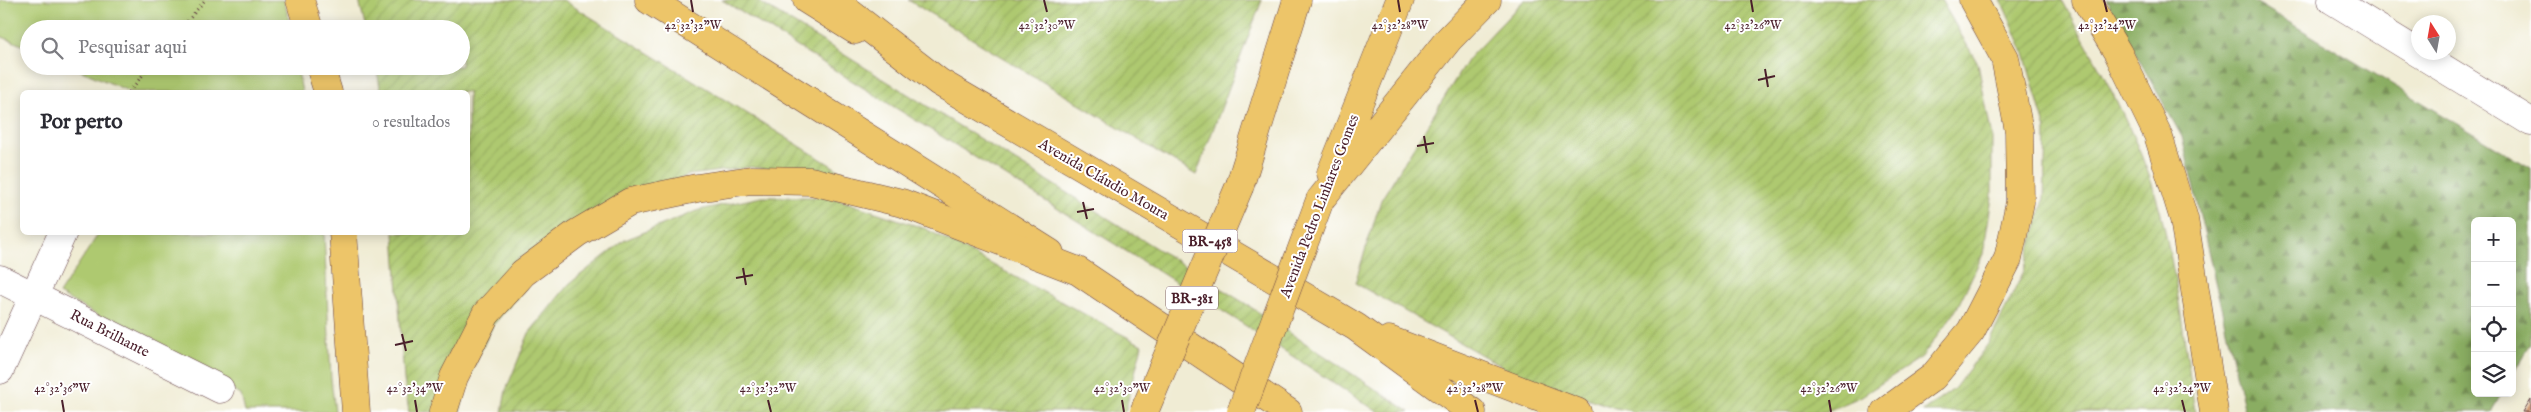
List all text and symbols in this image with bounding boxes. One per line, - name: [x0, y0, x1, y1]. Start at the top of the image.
- north arrow: [2411, 15, 2456, 60]
- text: 42°32'32"W: [665, 18, 722, 33]
- text: 42°32'30"W: [1019, 18, 1076, 33]
- text: 42°32'28"W: [1372, 18, 1429, 33]
- text: 42°32'26"W: [1725, 18, 1782, 33]
- text: 42°32'24"W: [2078, 18, 2136, 33]
- search box: [20, 20, 470, 75]
- icon: search: [38, 34, 66, 62]
- text: Pesquisar aqui: [78, 36, 187, 60]
- text: Por perto: [40, 109, 122, 136]
- street label: Avenida Pedro Linhares Gomes: [1275, 112, 1363, 302]
- text: 0 resultados: [372, 113, 450, 133]
- street label: Avenida Cláudio Moura: [1034, 134, 1173, 225]
- map controls: [2471, 217, 2516, 397]
- button: +: [2471, 217, 2516, 262]
- road number: BR-458: [1182, 230, 1238, 252]
- button: −: [2471, 262, 2516, 307]
- road number: BR-381: [1166, 286, 1218, 310]
- street label: Rua Brilhante: [67, 305, 153, 362]
- button: locate: [2471, 307, 2516, 352]
- button: layers: [2471, 352, 2516, 397]
- text: 42°32'36"W: [34, 381, 90, 396]
- text: 42°32'34"W: [387, 381, 444, 396]
- text: 42°32'32"W: [740, 381, 797, 396]
- text: 42°32'30"W: [1094, 381, 1151, 396]
- text: 42°32'28"W: [1447, 381, 1504, 396]
- text: 42°32'26"W: [1801, 381, 1858, 396]
- text: 42°32'24"W: [2153, 381, 2211, 396]

